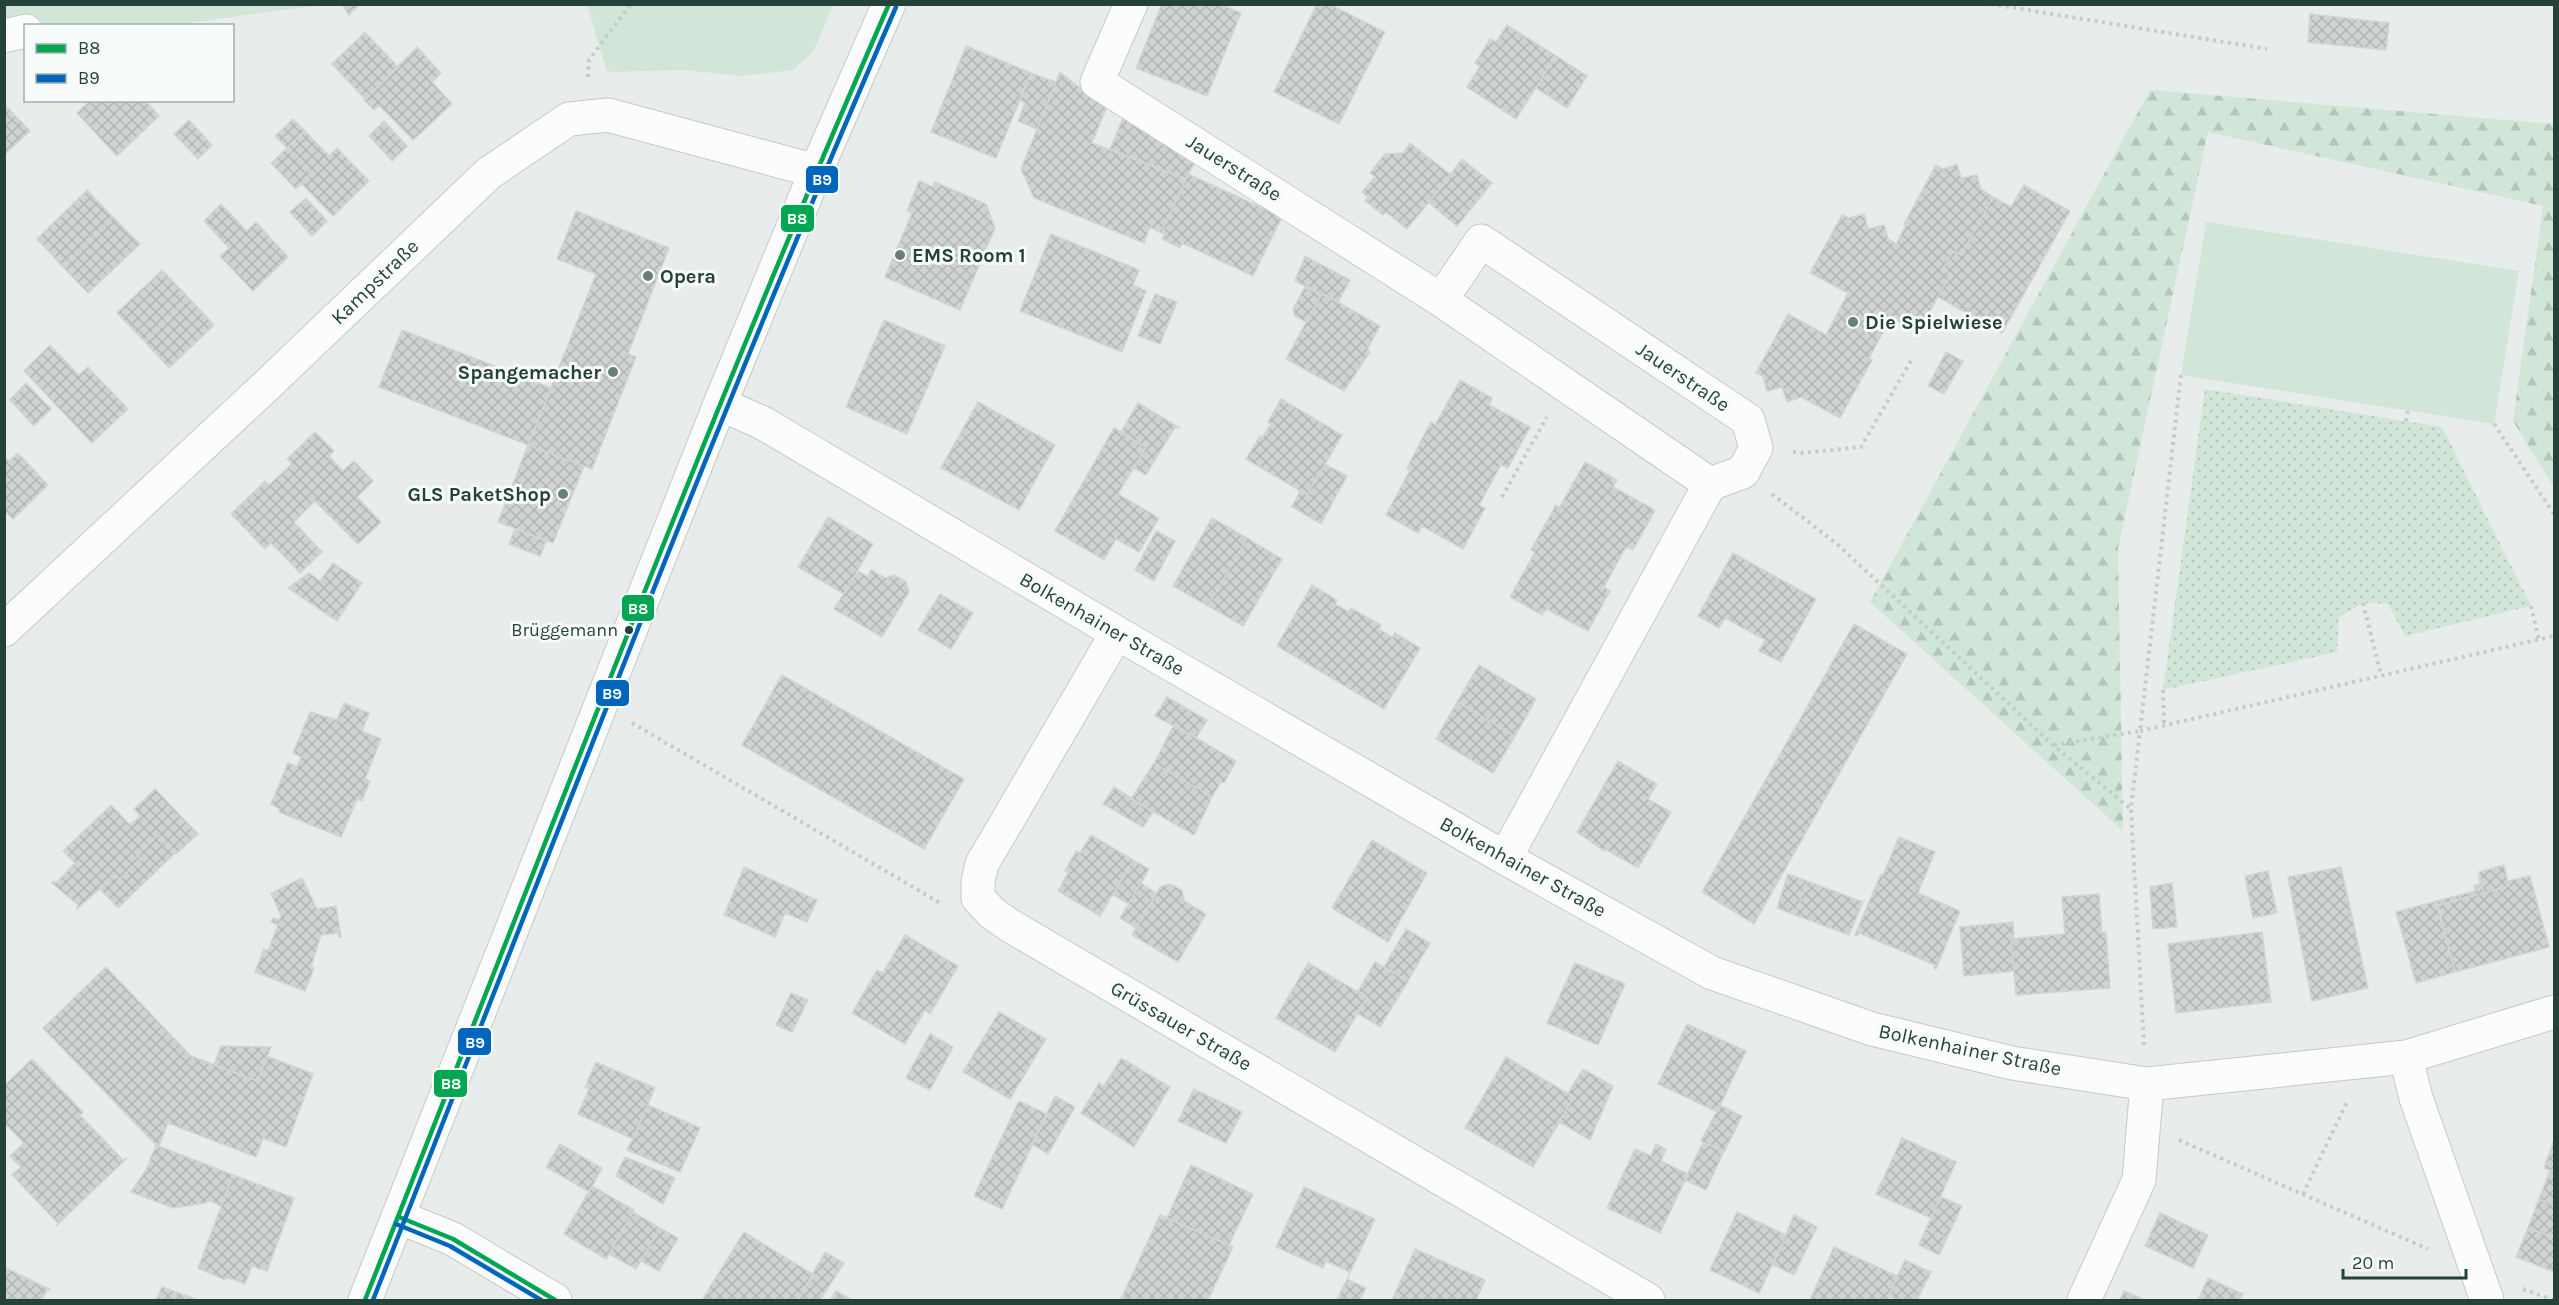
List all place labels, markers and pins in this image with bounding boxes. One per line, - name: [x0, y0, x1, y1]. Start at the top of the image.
- place label: EMS Room 1: [912, 244, 1026, 267]
- marker: EMS Room 1: [893, 248, 907, 262]
- place label: Opera: [660, 265, 716, 288]
- marker: Opera: [641, 269, 655, 283]
- place label: Die Spielwiese: [1865, 311, 2003, 334]
- marker: Die Spielwiese: [1846, 315, 1860, 329]
- place label: Spangemacher: [457, 361, 601, 384]
- marker: Spangemacher: [606, 365, 620, 379]
- place label: GLS PaketShop: [407, 483, 551, 506]
- marker: GLS PaketShop: [556, 487, 570, 501]
- place label: Brüggemann: [511, 619, 618, 641]
- marker: Brüggemann: [623, 624, 635, 636]

